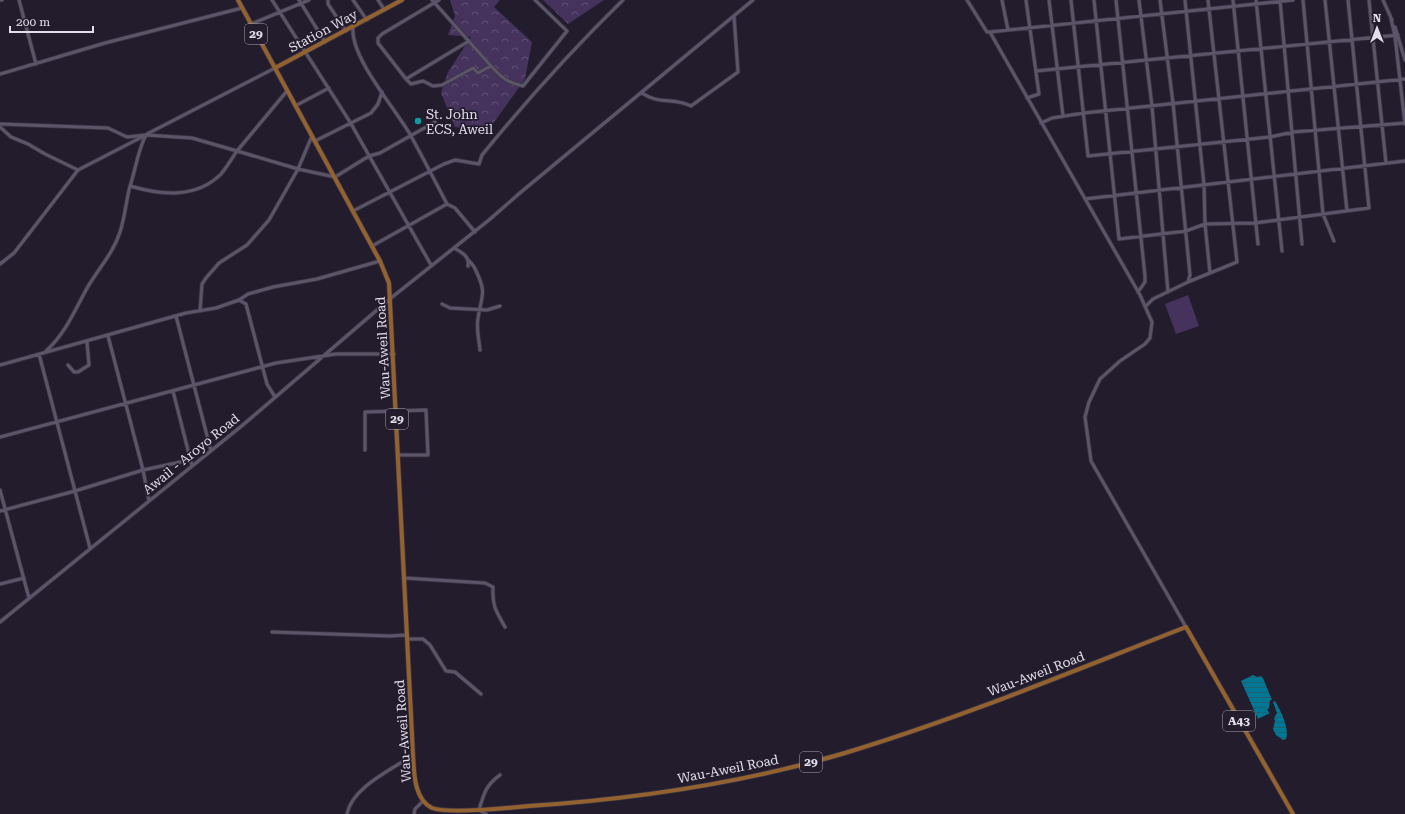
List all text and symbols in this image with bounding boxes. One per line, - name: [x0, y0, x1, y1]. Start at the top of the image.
- street label: Station Way: [286, 7, 360, 55]
- scale bar: [10, 8, 93, 34]
- north arrow: [1357, 8, 1397, 48]
- text: N: [1373, 12, 1382, 25]
- text: 200 m: [16, 15, 50, 29]
- road number: 29: [245, 24, 267, 44]
- place label: St. John ECS, Aweil: [426, 107, 493, 137]
- marker: St. John ECS, Aweil: [413, 116, 423, 126]
- street label: Wau-Aweil Road: [373, 296, 393, 400]
- road number: 29: [386, 409, 408, 429]
- street label: Awail - Aroyo Road: [140, 410, 243, 497]
- street label: Wau-Aweil Road: [985, 648, 1087, 699]
- street label: Wau-Aweil Road: [392, 679, 414, 783]
- road number: A43: [1223, 711, 1255, 731]
- street label: Wau-Aweil Road: [676, 752, 781, 786]
- road number: 29: [800, 752, 822, 772]

